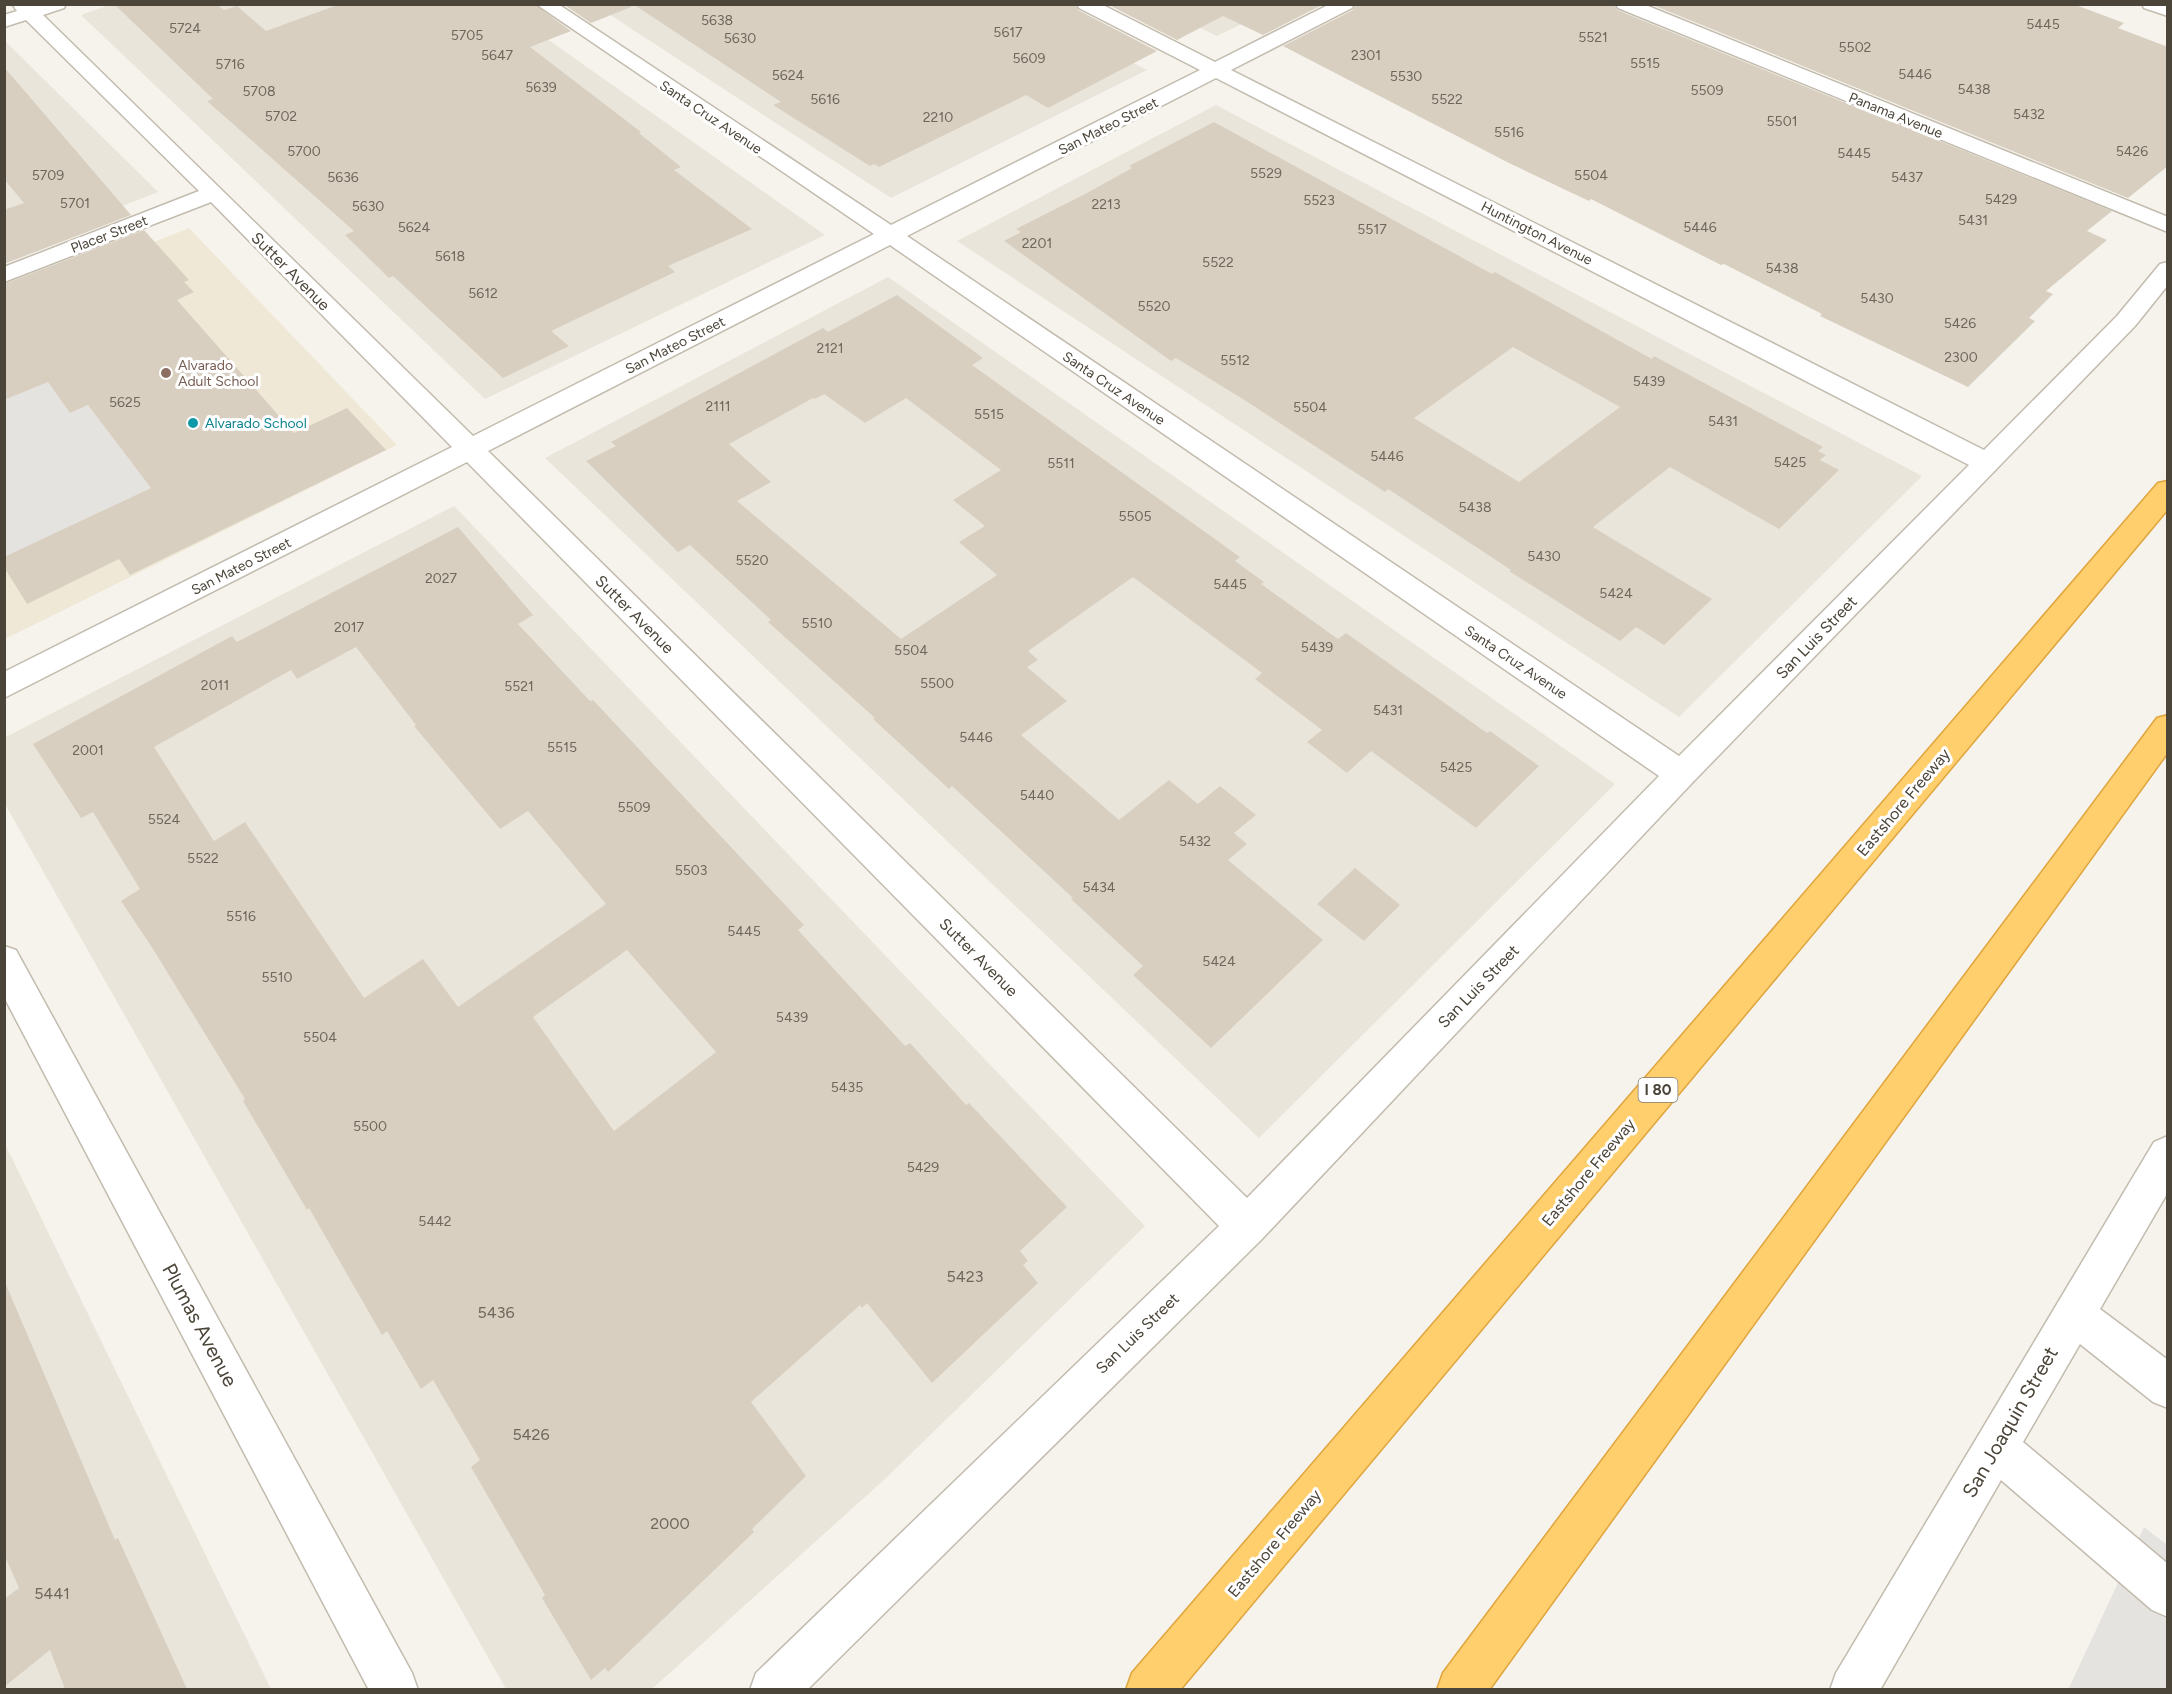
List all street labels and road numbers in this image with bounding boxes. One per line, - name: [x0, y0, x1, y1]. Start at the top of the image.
- street label: Santa Cruz Avenue: [656, 77, 765, 158]
- street label: Panama Avenue: [1846, 89, 1946, 142]
- street label: San Mateo Street: [1056, 94, 1161, 159]
- street label: Huntington Avenue: [1478, 198, 1596, 269]
- street label: Placer Street: [68, 212, 150, 257]
- street label: Sutter Avenue: [248, 228, 334, 315]
- street label: San Mateo Street: [623, 313, 728, 378]
- street label: Santa Cruz Avenue: [1059, 348, 1168, 429]
- street label: San Mateo Street: [189, 534, 294, 599]
- street label: Sutter Avenue: [592, 571, 678, 658]
- street label: San Luis Street: [1772, 592, 1861, 683]
- street label: Santa Cruz Avenue: [1461, 622, 1570, 703]
- street label: Eastshore Freeway: [1853, 744, 1954, 860]
- street label: Sutter Avenue: [936, 914, 1022, 1001]
- street label: San Luis Street: [1434, 941, 1523, 1032]
- road number: I 80: [1638, 1078, 1678, 1102]
- street label: Eastshore Freeway: [1538, 1114, 1639, 1230]
- street label: Plumas Avenue: [157, 1259, 243, 1391]
- street label: San Luis Street: [1092, 1289, 1183, 1378]
- street label: San Joaquin Street: [1957, 1342, 2063, 1502]
- street label: Eastshore Freeway: [1224, 1485, 1325, 1601]

